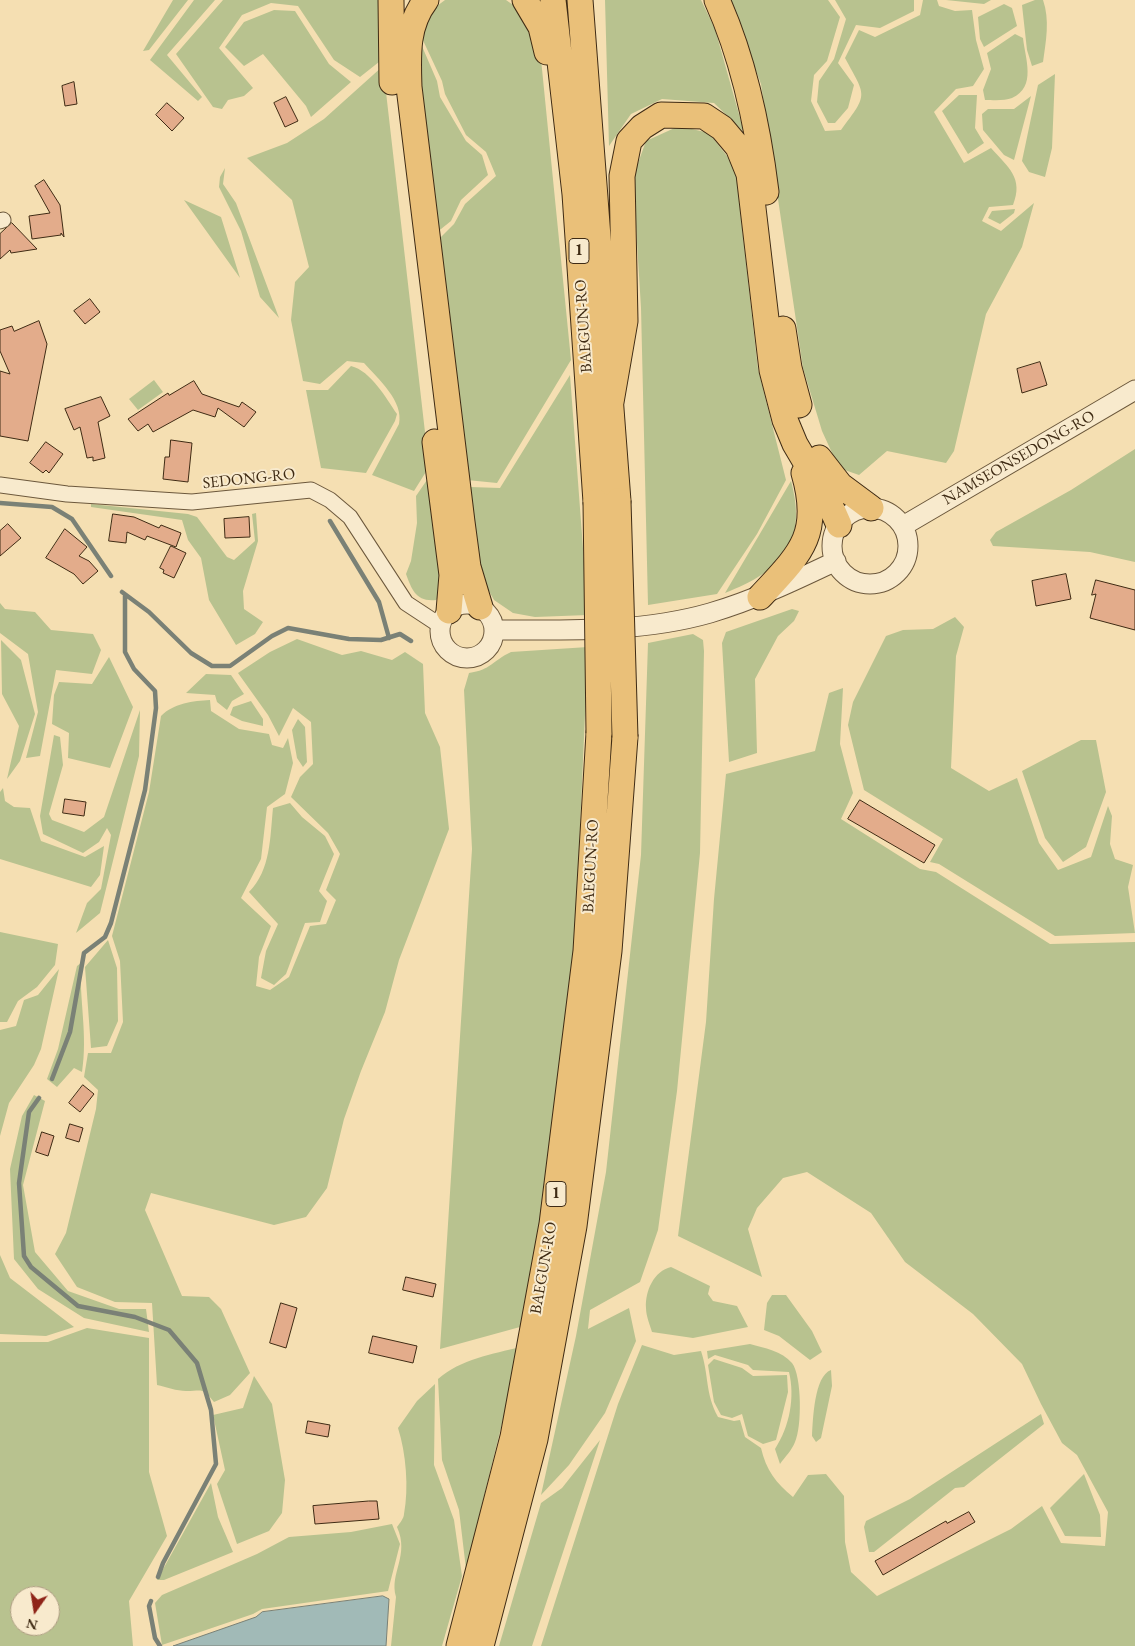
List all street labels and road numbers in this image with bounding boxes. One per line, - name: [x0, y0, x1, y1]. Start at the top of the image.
- road number: 1: [569, 238, 589, 264]
- street label: BAEGUN-RO: [571, 279, 597, 373]
- street label: NAMSEONSEDONG-RO: [939, 407, 1099, 509]
- street label: SEDONG-RO: [202, 465, 296, 493]
- street label: BAEGUN-RO: [579, 819, 603, 913]
- road number: 1: [546, 1182, 566, 1206]
- street label: BAEGUN-RO: [526, 1220, 562, 1316]

